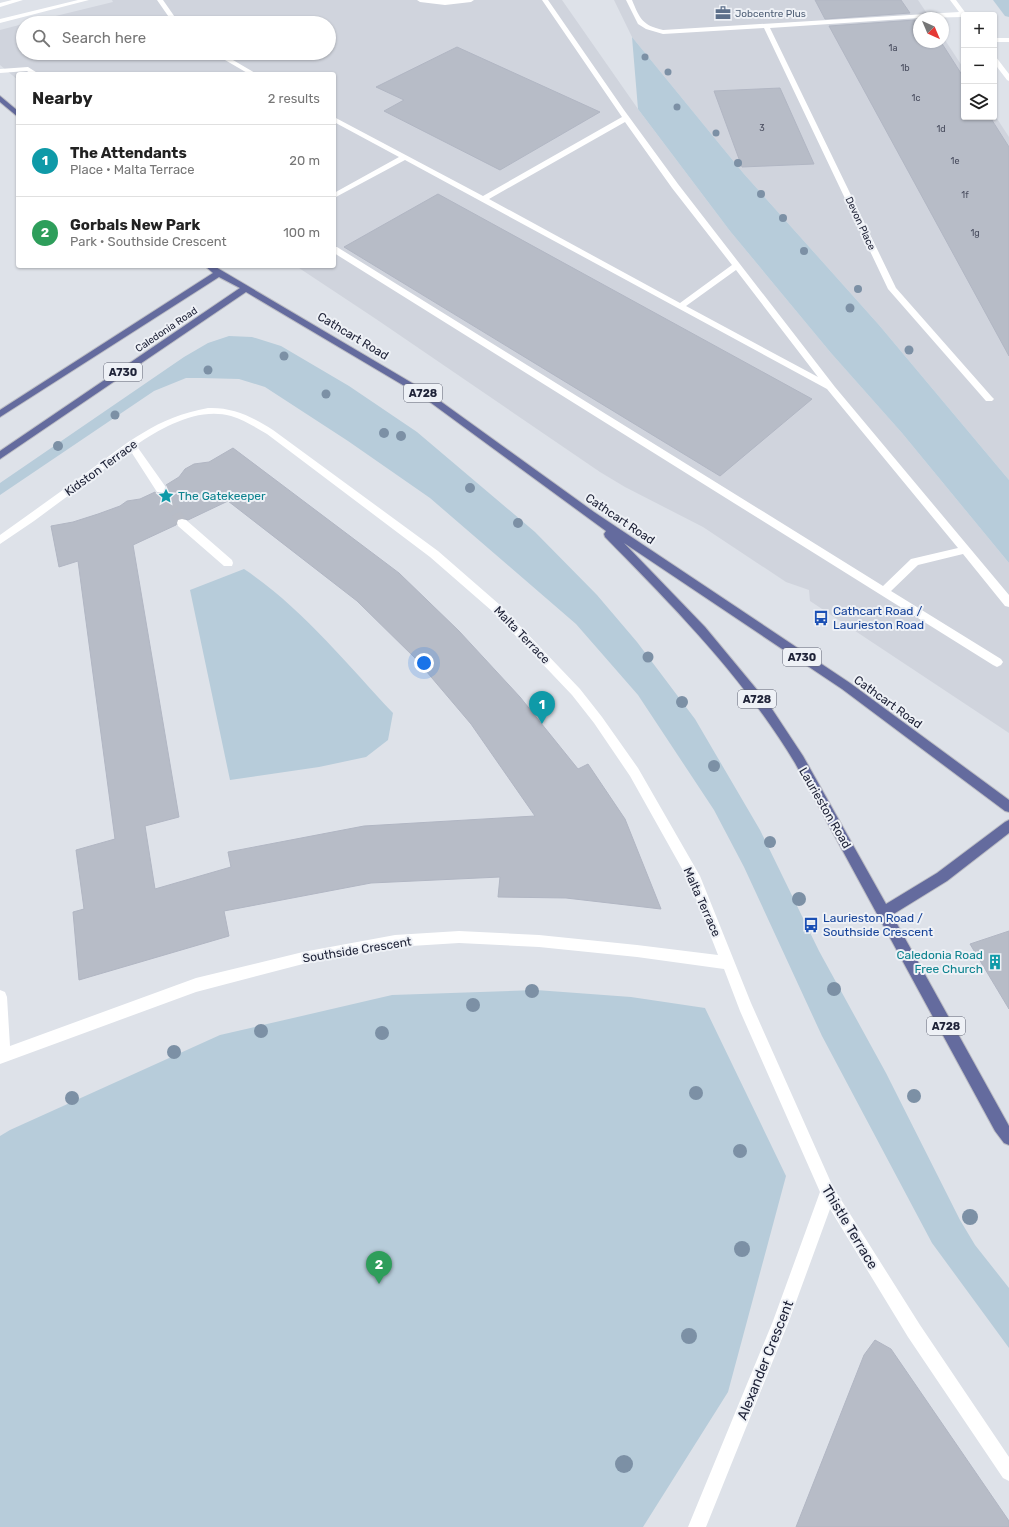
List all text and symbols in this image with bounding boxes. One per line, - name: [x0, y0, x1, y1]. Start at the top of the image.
- office icon: Jobcentre Plus: [714, 4, 732, 22]
- place label: Jobcentre Plus: [735, 8, 806, 20]
- north arrow: [913, 12, 949, 48]
- map controls: [961, 12, 997, 120]
- button: +: [961, 12, 997, 48]
- search box: [16, 16, 336, 60]
- icon: search: [30, 27, 52, 49]
- text: Search here: [62, 29, 146, 47]
- house number: 1a: [889, 43, 897, 53]
- button: −: [961, 48, 997, 84]
- house number: 1b: [900, 63, 910, 73]
- button: layers: [961, 84, 997, 120]
- text: Nearby: [32, 88, 93, 108]
- text: 2 results: [268, 91, 320, 106]
- house number: 1c: [912, 93, 920, 103]
- house number: 3: [759, 123, 765, 133]
- house number: 1d: [936, 124, 946, 134]
- text: The Attendants: [70, 144, 187, 162]
- text: 1: [42, 153, 48, 168]
- text: 20 m: [289, 153, 320, 168]
- house number: 1e: [951, 156, 959, 166]
- text: Place · Malta Terrace: [70, 162, 195, 177]
- house number: 1f: [961, 190, 969, 200]
- street label: Devon Place: [843, 195, 878, 252]
- text: Gorbals New Park: [70, 216, 200, 234]
- text: 2: [41, 225, 49, 240]
- text: 100 m: [283, 225, 320, 240]
- house number: 1g: [970, 228, 980, 238]
- text: Park · Southside Crescent: [70, 234, 227, 249]
- street label: Caledonia Road: [133, 305, 200, 355]
- street label: Cathcart Road: [315, 309, 391, 363]
- road number: A730: [104, 363, 142, 381]
- road number: A728: [404, 384, 442, 402]
- street label: Kidston Terrace: [62, 437, 140, 499]
- place icon: The Gatekeeper: [157, 487, 175, 505]
- place label: The Gatekeeper: [178, 489, 266, 503]
- street label: Cathcart Road: [583, 491, 657, 547]
- street label: Malta Terrace: [491, 603, 553, 667]
- place label: Cathcart Road / Laurieston Road: [833, 604, 924, 632]
- bus stop icon: Cathcart Road / Laurieston Road: [812, 609, 830, 627]
- road number: A730: [783, 648, 821, 666]
- your location: [414, 653, 434, 673]
- street label: Cathcart Road: [851, 673, 925, 731]
- road number: A728: [738, 690, 776, 708]
- pin: 1: [529, 691, 555, 724]
- street label: Laurieston Road: [796, 765, 854, 851]
- street label: Malta Terrace: [680, 865, 724, 939]
- place label: Laurieston Road / Southside Crescent: [823, 911, 933, 939]
- bus stop icon: Laurieston Road / Southside Crescent: [802, 916, 820, 934]
- street label: Southside Crescent: [302, 934, 413, 966]
- place label: Caledonia Road Free Church: [897, 948, 983, 976]
- building icon: Caledonia Road Free Church: [986, 953, 1004, 971]
- road number: A728: [927, 1017, 965, 1035]
- street label: Thistle Terrace: [818, 1182, 881, 1273]
- pin: 2: [366, 1251, 392, 1284]
- street label: Alexander Crescent: [734, 1297, 797, 1423]

